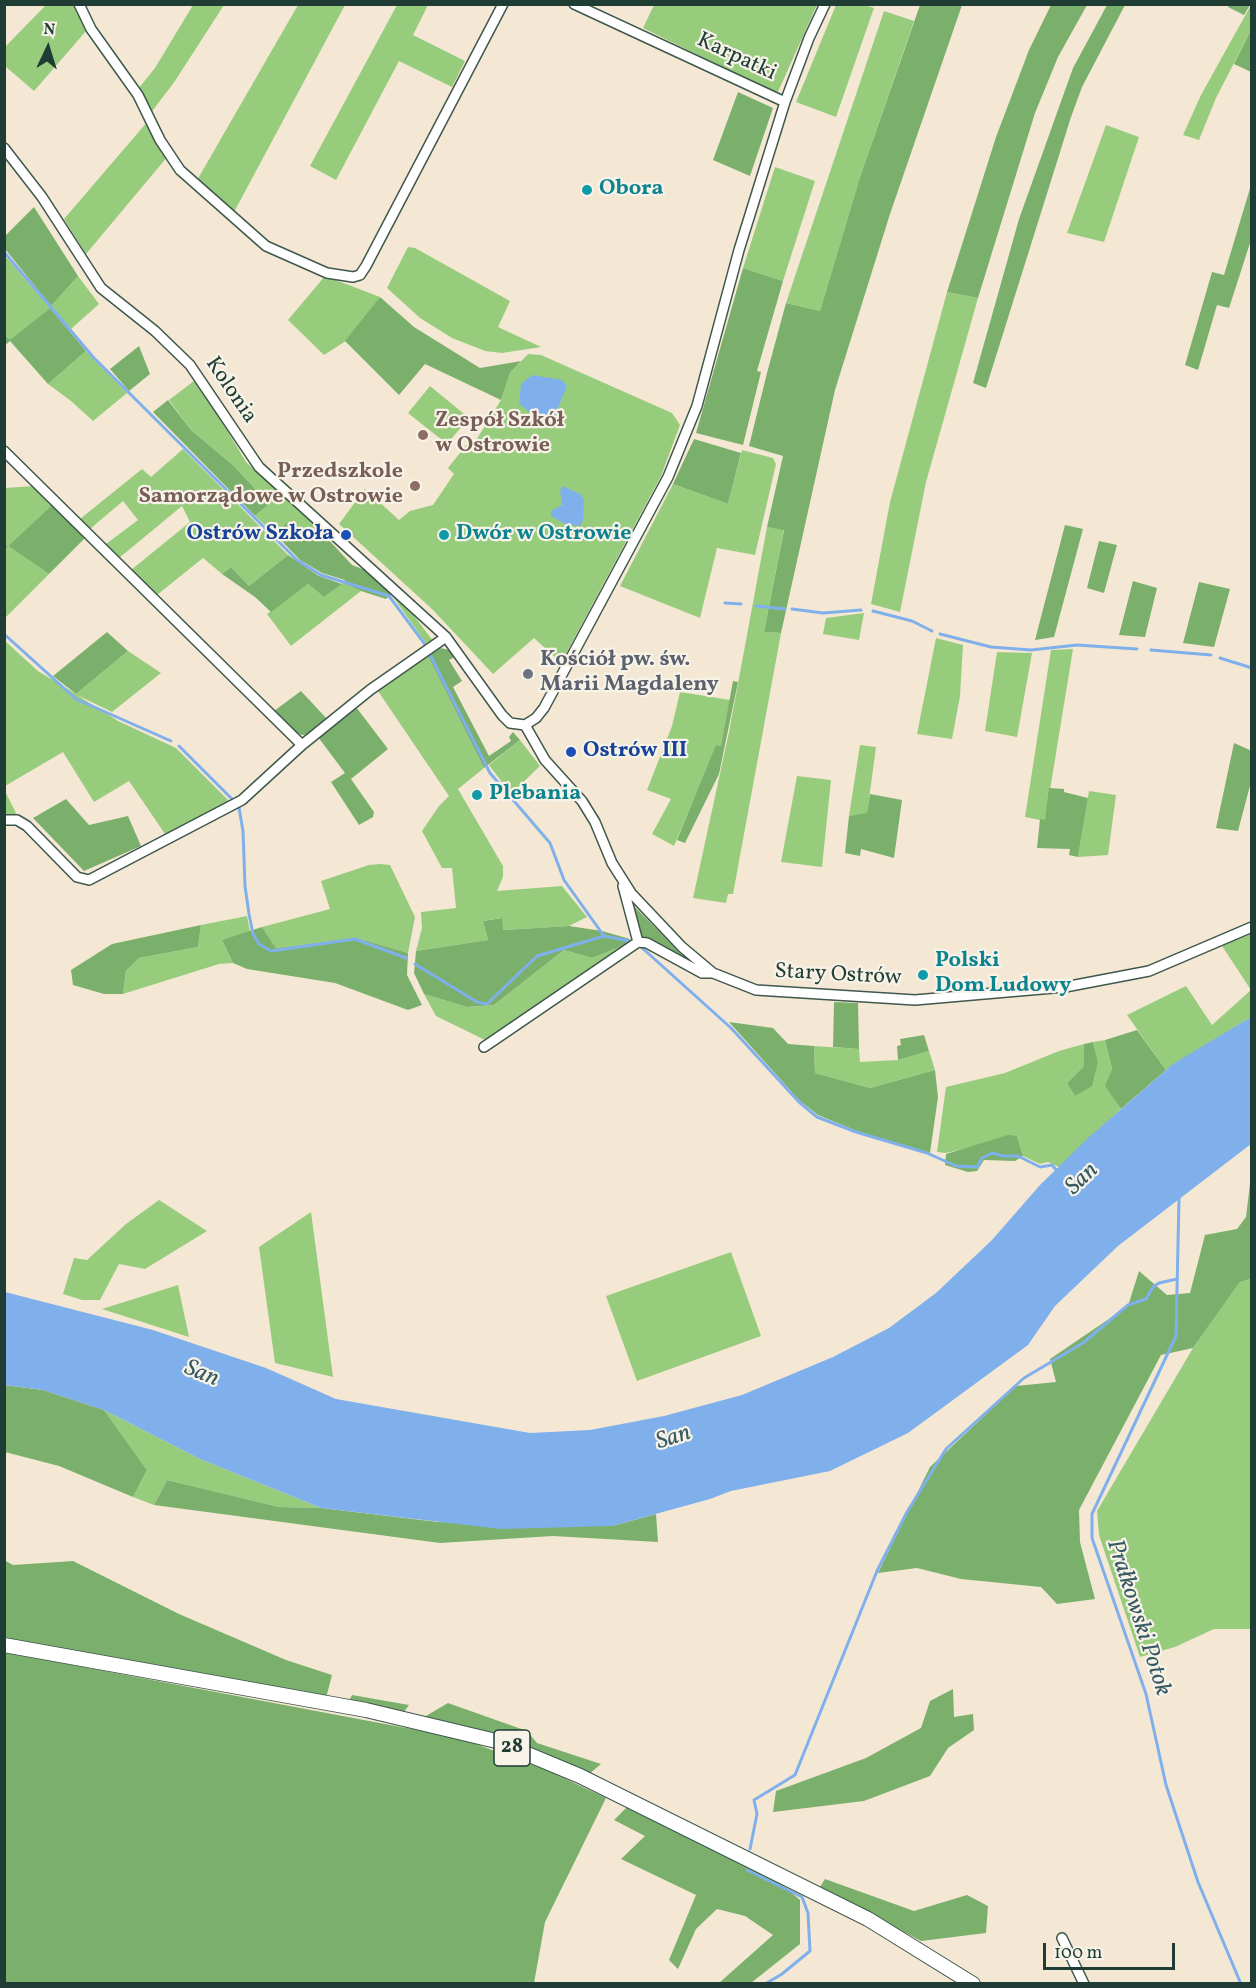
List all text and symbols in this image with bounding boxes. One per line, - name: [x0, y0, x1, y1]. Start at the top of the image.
- north arrow: [18, 18, 78, 78]
- text: N: [43, 19, 56, 41]
- street label: Karpatki: [692, 28, 780, 88]
- place label: Obora: [599, 177, 664, 203]
- marker: Obora: [580, 183, 594, 197]
- street label: Kolonia: [198, 353, 262, 429]
- place label: Zespół Szkół w Ostrowie: [435, 409, 564, 460]
- marker: Zespół Szkół w Ostrowie: [416, 428, 430, 442]
- place label: Przedszkole Samorządowe w Ostrowie: [138, 460, 403, 512]
- marker: Przedszkole Samorządowe w Ostrowie: [408, 479, 422, 493]
- place label: Ostrów Szkoła: [186, 522, 334, 548]
- place label: Dwór w Ostrowie: [456, 522, 631, 548]
- marker: Ostrów Szkoła: [339, 528, 353, 542]
- marker: Dwór w Ostrowie: [437, 528, 451, 542]
- place label: Kościół pw. św. Marii Magdaleny: [540, 648, 719, 700]
- marker: Kościół pw. św. Marii Magdaleny: [521, 667, 535, 681]
- place label: Ostrów III: [583, 739, 687, 765]
- marker: Ostrów III: [564, 745, 578, 759]
- place label: Plebania: [489, 782, 581, 808]
- marker: Plebania: [470, 788, 484, 802]
- place label: Polski Dom Ludowy: [935, 949, 1071, 1000]
- street label: Stary Ostrów: [774, 959, 902, 993]
- marker: Polski Dom Ludowy: [916, 968, 930, 982]
- water label: San: [1060, 1158, 1106, 1202]
- water label: San: [179, 1355, 223, 1395]
- water label: San: [653, 1420, 695, 1458]
- water label: Prałkowski Potok: [1098, 1536, 1176, 1700]
- road number: 28: [494, 1730, 530, 1766]
- scale bar: [1046, 1931, 1178, 1969]
- text: 100 m: [1054, 1941, 1103, 1966]

